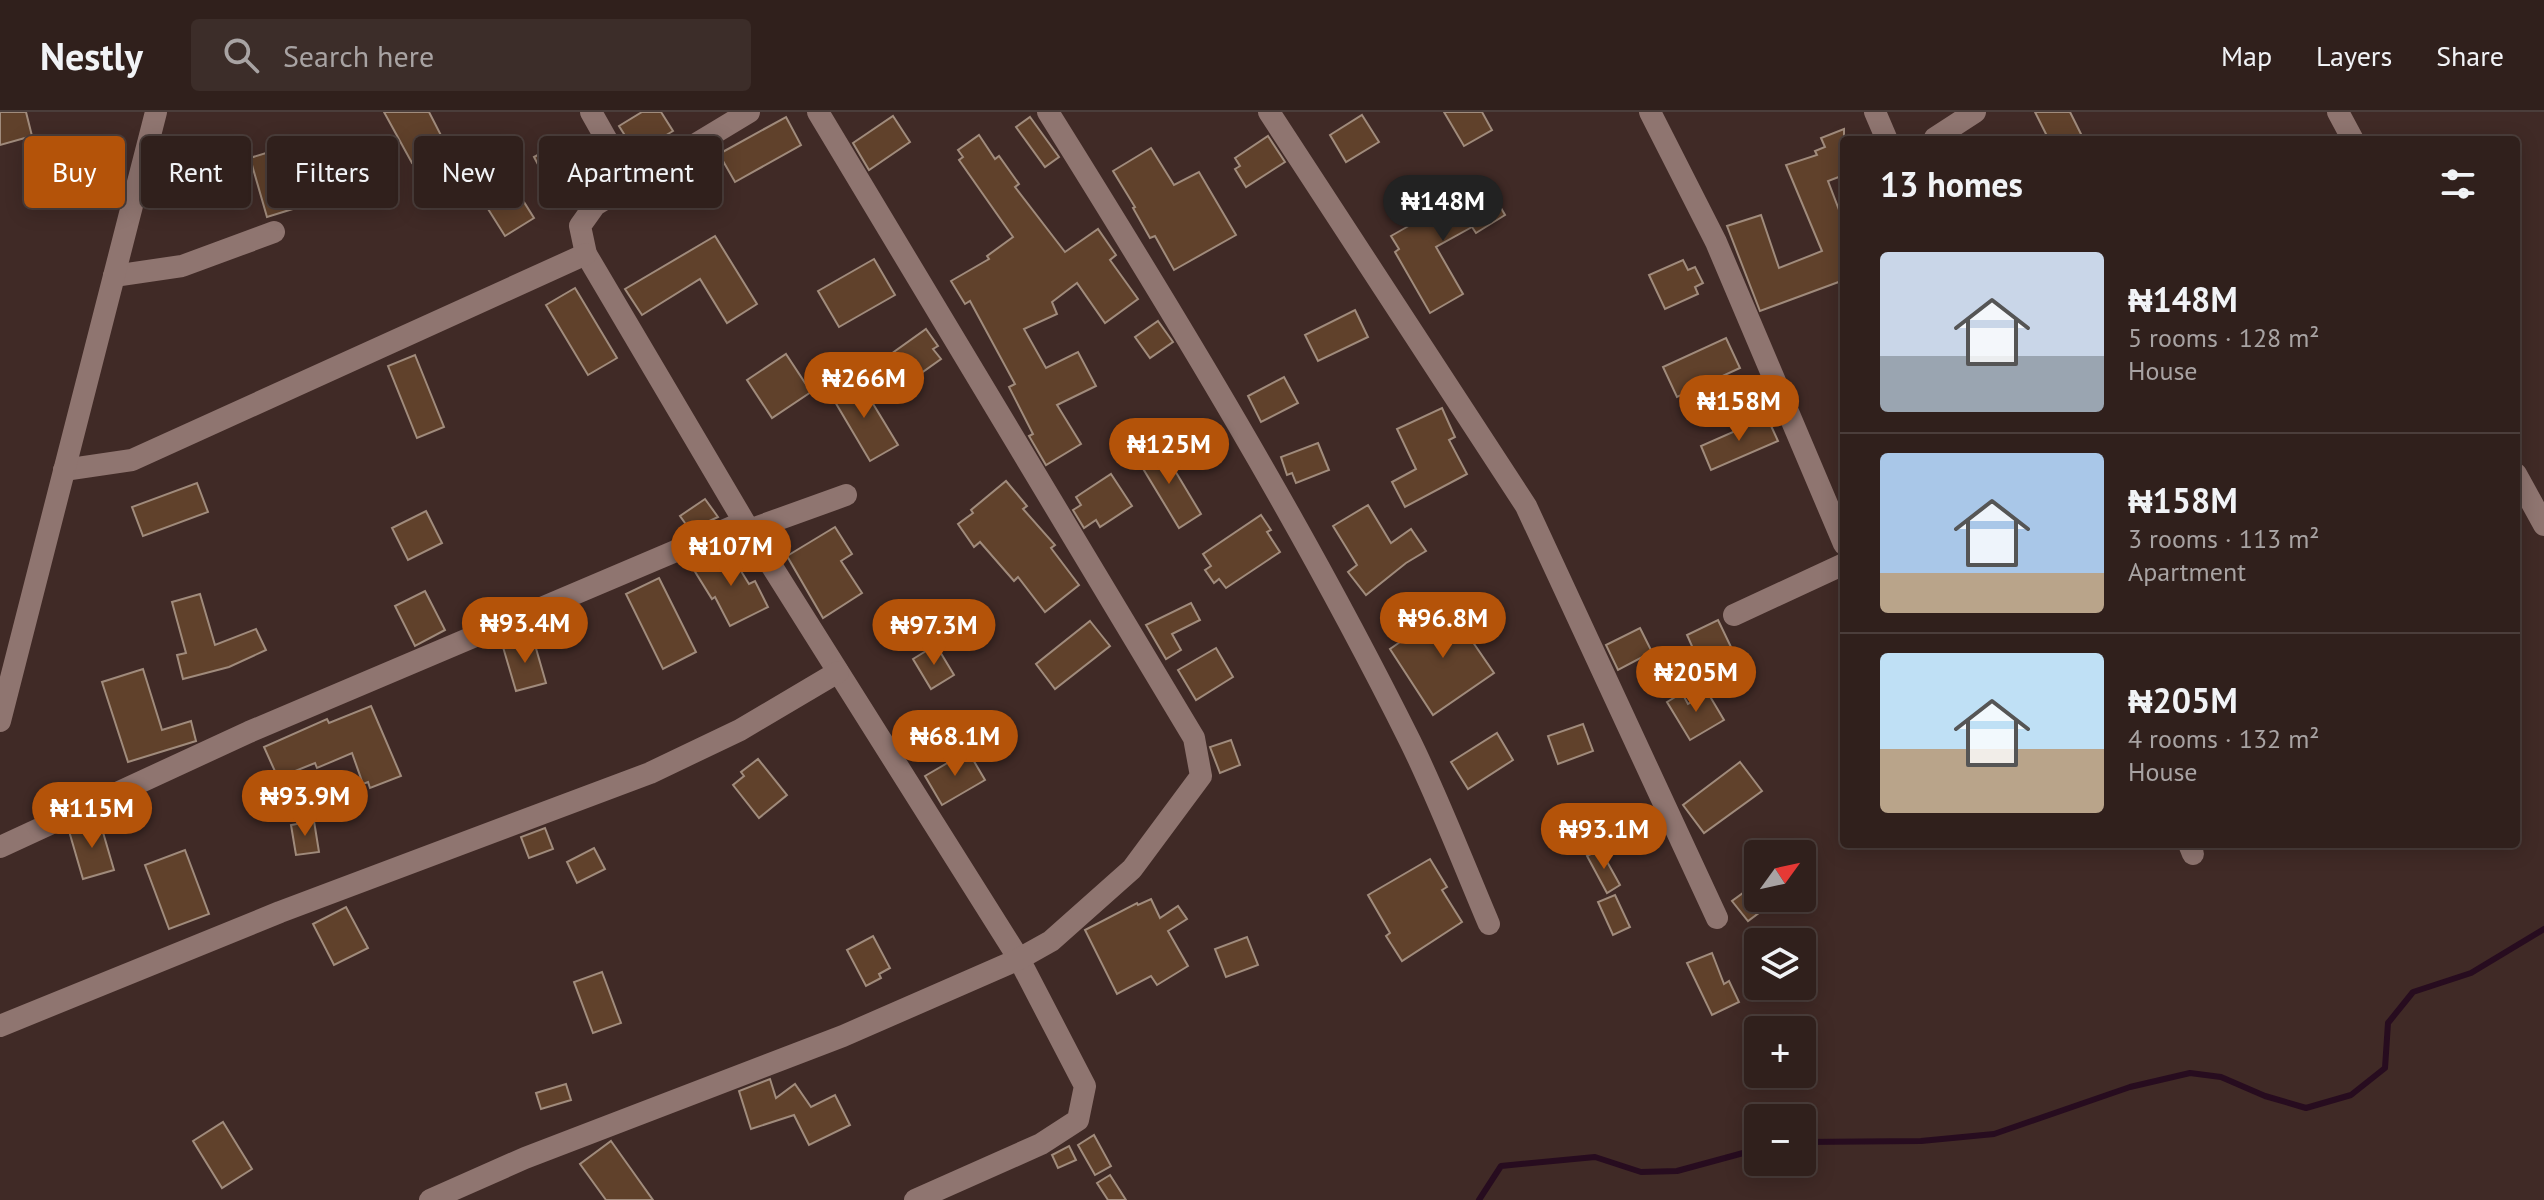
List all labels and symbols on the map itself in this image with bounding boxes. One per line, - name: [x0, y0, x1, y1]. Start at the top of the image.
- pin: ₦148M: [1387, 175, 1499, 243]
- pin: ₦266M: [808, 352, 920, 420]
- pin: ₦158M: [1683, 375, 1795, 443]
- pin: ₦125M: [1113, 418, 1225, 486]
- pin: ₦107M: [675, 520, 787, 588]
- pin: ₦96.8M: [1378, 592, 1508, 660]
- pin: ₦93.4M: [460, 597, 590, 665]
- pin: ₦97.3M: [869, 599, 999, 667]
- pin: ₦205M: [1640, 646, 1752, 714]
- pin: ₦68.1M: [890, 710, 1020, 778]
- pin: ₦93.9M: [240, 770, 370, 838]
- pin: ₦115M: [36, 782, 148, 850]
- pin: ₦93.1M: [1539, 803, 1669, 871]
- north arrow: [1744, 840, 1816, 912]

